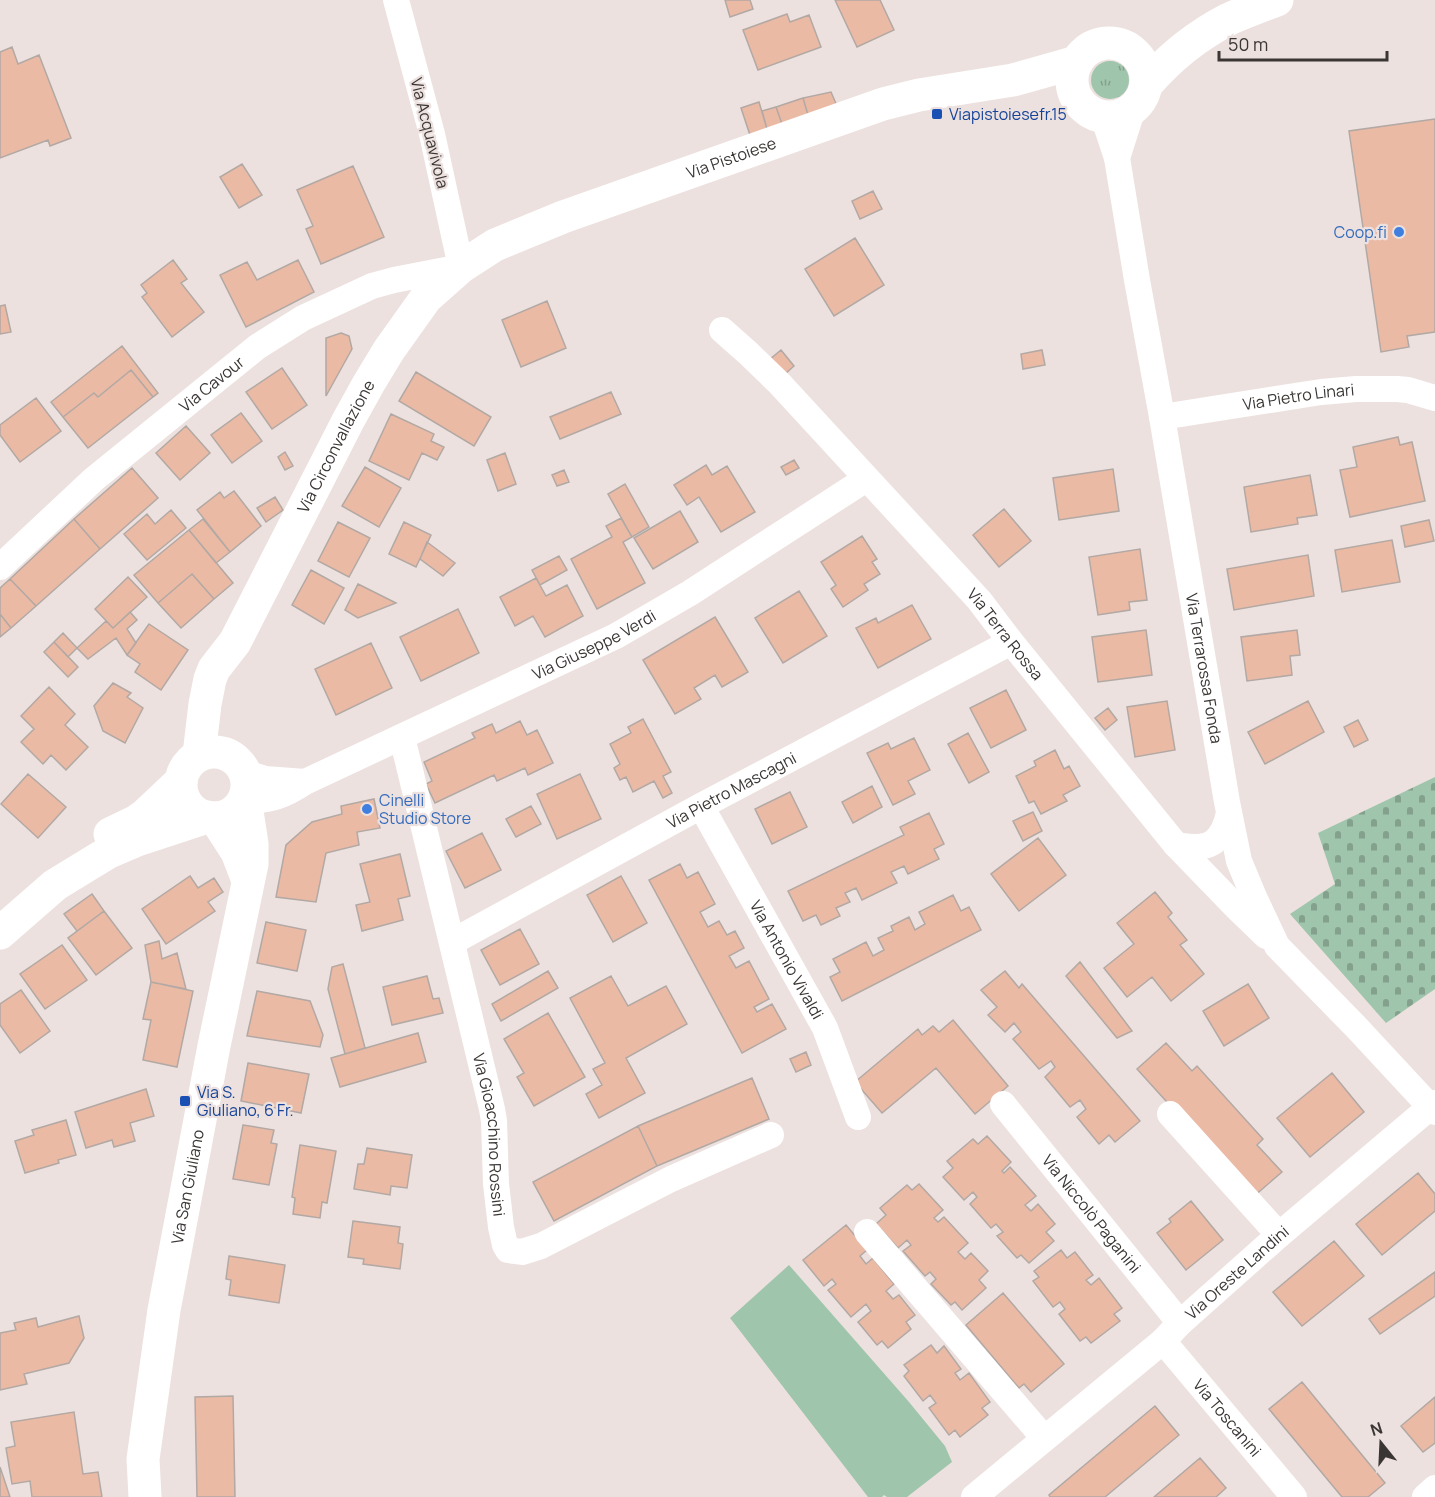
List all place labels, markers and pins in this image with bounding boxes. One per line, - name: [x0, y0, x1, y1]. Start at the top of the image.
- place label: Viapistoiesefr.15: [949, 103, 1067, 125]
- marker: Viapistoiesefr.15: [930, 107, 944, 121]
- place label: Coop.fi: [1334, 221, 1387, 243]
- marker: Coop.fi: [1392, 225, 1406, 239]
- place label: Cinelli Studio Store: [379, 789, 471, 829]
- marker: Cinelli Studio Store: [360, 802, 374, 816]
- place label: Via S. Giuliano, 6 Fr.: [197, 1081, 294, 1121]
- marker: Via S. Giuliano, 6 Fr.: [178, 1094, 192, 1108]

